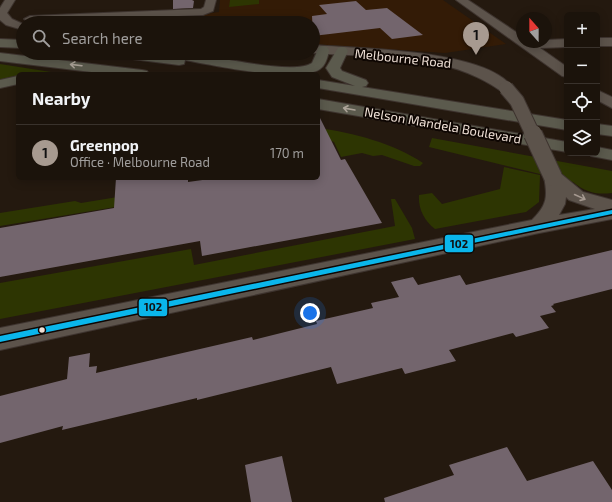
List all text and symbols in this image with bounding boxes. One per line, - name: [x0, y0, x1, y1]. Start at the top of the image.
- north arrow: [516, 12, 552, 48]
- map controls: [564, 12, 600, 156]
- button: +: [564, 12, 600, 48]
- search box: [16, 16, 320, 60]
- pin: 1: [463, 22, 489, 55]
- icon: search: [30, 27, 52, 49]
- text: Search here: [62, 29, 143, 47]
- street label: Melbourne Road: [354, 45, 452, 71]
- button: −: [564, 48, 600, 84]
- one-way arrow: [70, 62, 83, 69]
- button: locate: [564, 84, 600, 120]
- text: Nearby: [32, 88, 90, 108]
- street label: Nelson Mandela Boulevard: [363, 103, 523, 147]
- one-way arrow: [343, 105, 356, 113]
- button: layers: [564, 120, 600, 156]
- text: Greenpop: [70, 136, 139, 154]
- text: 1: [42, 145, 48, 161]
- text: 170 m: [270, 145, 304, 161]
- text: Office · Melbourne Road: [70, 154, 210, 170]
- one-way arrow: [574, 194, 586, 201]
- line badge: 102: [444, 234, 474, 253]
- text: 102: [450, 237, 468, 250]
- line badge: 102: [138, 298, 168, 317]
- text: 102: [144, 300, 162, 313]
- your location: [300, 303, 320, 323]
- unlabelled marker: [37, 325, 47, 335]

